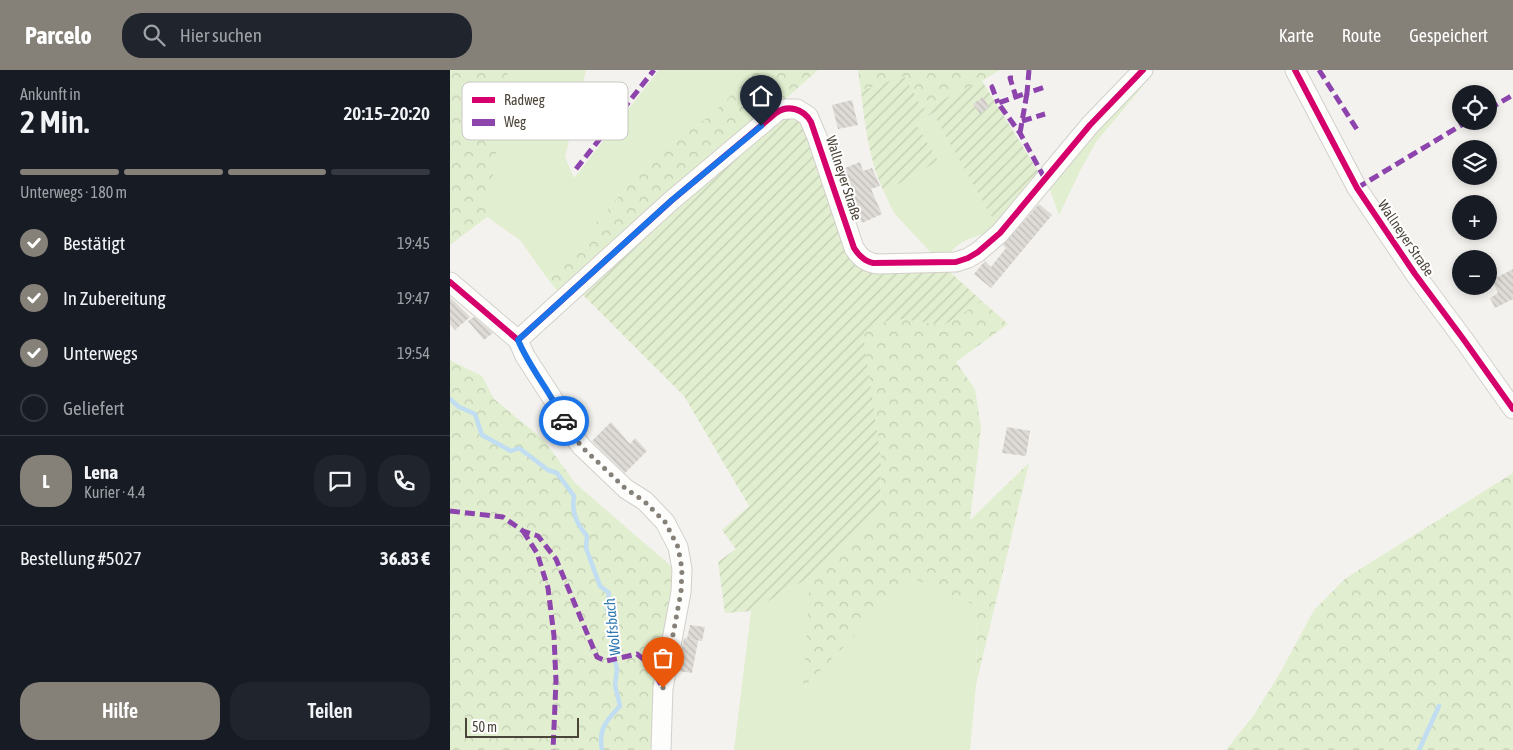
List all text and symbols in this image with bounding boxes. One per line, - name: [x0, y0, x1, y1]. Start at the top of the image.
- search box: [122, 13, 472, 58]
- icon: search: [140, 21, 168, 49]
- text: Parcelo: [25, 22, 92, 49]
- text: Hier suchen: [180, 24, 262, 46]
- text: Karte: [1279, 25, 1314, 46]
- text: Route: [1342, 25, 1381, 46]
- text: Gespeichert: [1409, 25, 1488, 46]
- pin: [740, 75, 782, 126]
- legend: [462, 82, 628, 140]
- icon: home: [747, 82, 775, 110]
- text: Ankunft in: [20, 85, 81, 103]
- map controls: [1452, 85, 1497, 295]
- button: locate: [1452, 85, 1497, 130]
- text: Radweg: [504, 92, 545, 108]
- text: 20:15–20:20: [343, 102, 430, 124]
- text: 2 Min.: [20, 103, 89, 140]
- text: Weg: [504, 114, 526, 130]
- street label: Wallneyer Straße: [823, 134, 865, 222]
- button: layers: [1452, 140, 1497, 185]
- text: Unterwegs · 180 m: [20, 183, 127, 201]
- button: +: [1452, 195, 1497, 240]
- street label: Wallneyer Straße: [1375, 197, 1437, 279]
- icon: check: [20, 229, 48, 257]
- text: Bestätigt: [63, 232, 125, 254]
- text: 19:45: [397, 234, 430, 252]
- button: −: [1452, 250, 1497, 295]
- icon: check: [20, 284, 48, 312]
- text: In Zubereitung: [63, 287, 166, 309]
- text: 19:47: [397, 289, 430, 307]
- icon: check: [20, 339, 48, 367]
- text: Unterwegs: [63, 342, 138, 364]
- text: 19:54: [397, 344, 430, 362]
- courier: [539, 396, 589, 446]
- text: Geliefert: [63, 397, 124, 419]
- icon: car: [550, 407, 578, 435]
- button: chat: [314, 455, 366, 507]
- button: phone: [378, 455, 430, 507]
- text: Lena: [84, 461, 118, 483]
- text: L: [42, 470, 50, 492]
- text: Kurier · 4.4: [84, 483, 146, 501]
- text: Bestellung #5027: [20, 547, 142, 569]
- text: 36.83 €: [380, 547, 430, 569]
- water label: Wolfsbach: [601, 597, 623, 657]
- pin: [642, 637, 684, 688]
- icon: bag: [649, 644, 677, 672]
- button: Hilfe: [20, 682, 220, 740]
- button: Teilen: [230, 682, 430, 740]
- scale bar: [465, 715, 579, 738]
- text: 50 m: [472, 719, 497, 735]

